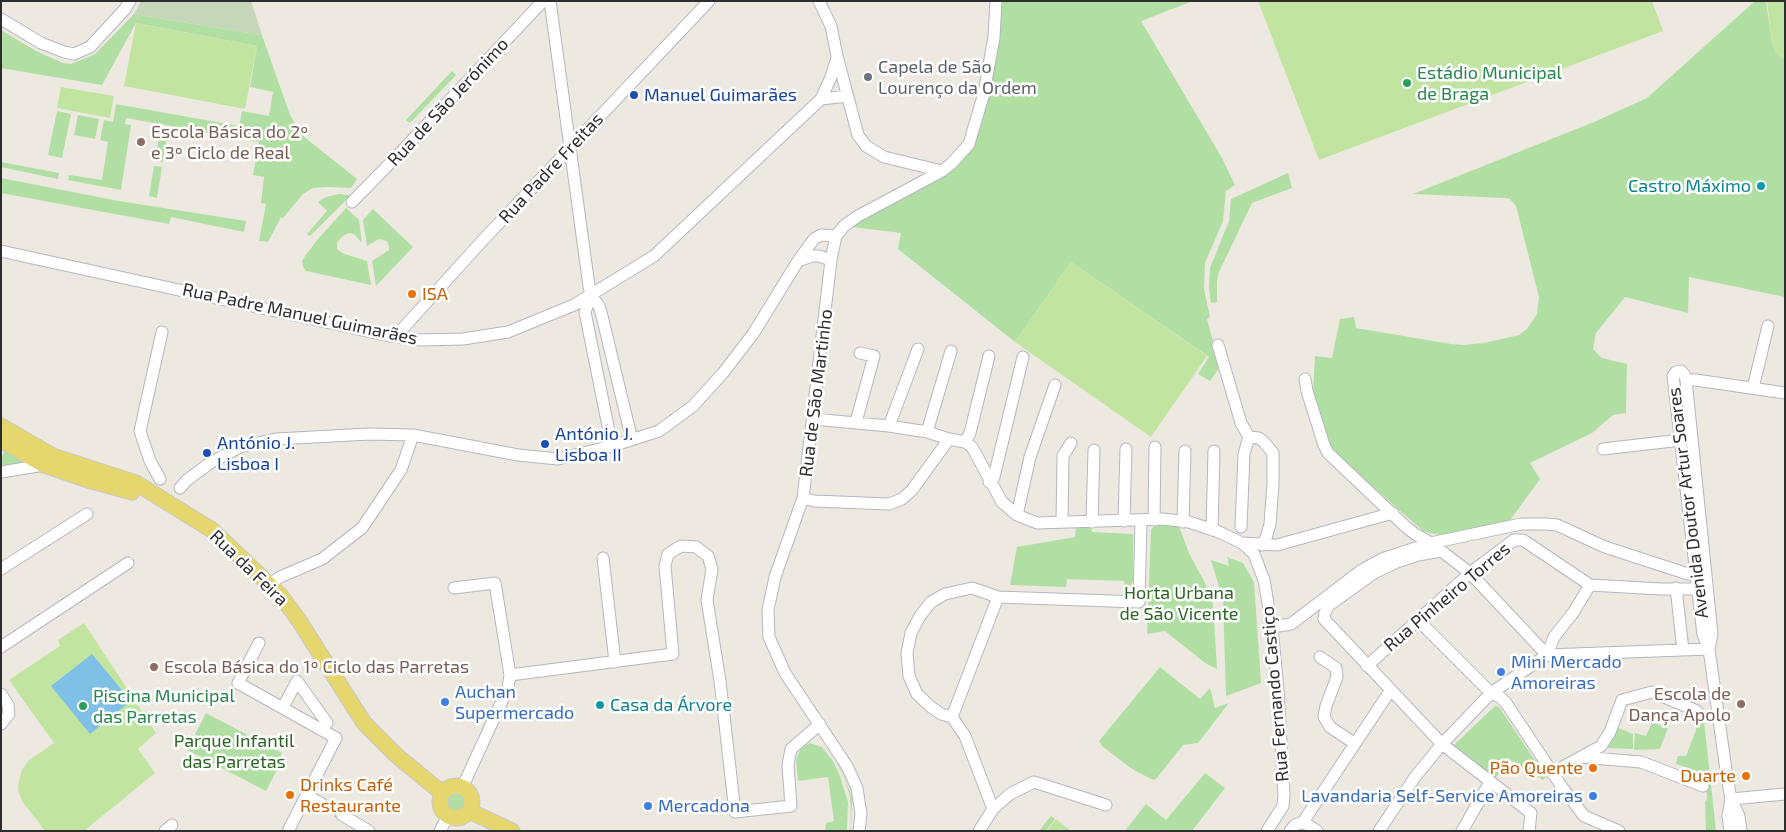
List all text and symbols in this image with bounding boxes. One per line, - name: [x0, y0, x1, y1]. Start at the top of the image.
- street label: Rua de São Jerónimo: [383, 33, 513, 171]
- place label: Capela de São Lourenço da Ordem: [878, 56, 1037, 98]
- place label: Estádio Municipal de Braga: [1417, 62, 1562, 104]
- marker: Capela de São Lourenço da Ordem: [862, 71, 874, 83]
- marker: Estádio Municipal de Braga: [1401, 77, 1413, 89]
- place label: Manuel Guimarães: [644, 84, 797, 106]
- marker: Manuel Guimarães: [628, 89, 640, 101]
- street label: Rua Padre Freitas: [494, 108, 608, 228]
- place label: Escola Básica do 2º e 3º Ciclo de Real: [151, 121, 308, 163]
- marker: Escola Básica do 2º e 3º Ciclo de Real: [135, 136, 147, 148]
- place label: Castro Máximo: [1628, 175, 1751, 197]
- marker: Castro Máximo: [1755, 180, 1767, 192]
- street label: Rua Padre Manuel Guimarães: [181, 279, 419, 349]
- place label: ISA: [422, 283, 448, 305]
- marker: ISA: [406, 288, 418, 300]
- street label: Rua de São Martinho: [795, 308, 837, 478]
- street label: Avenida Doutor Artur Soares: [1663, 386, 1713, 620]
- place label: António J. Lisboa II: [555, 423, 633, 466]
- place label: António J. Lisboa I: [217, 432, 295, 474]
- marker: António J. Lisboa II: [539, 438, 551, 450]
- marker: António J. Lisboa I: [201, 447, 213, 459]
- street label: Rua da Feira: [205, 525, 293, 611]
- street label: Rua Pinheiro Torres: [1379, 538, 1515, 656]
- park label: Horta Urbana de São Vicente: [1120, 582, 1238, 624]
- street label: Rua Fernando Castiço: [1257, 605, 1293, 783]
- place label: Mini Mercado Amoreiras: [1511, 651, 1622, 694]
- place label: Escola Básica do 1º Ciclo das Parretas: [164, 656, 469, 678]
- marker: Escola Básica do 1º Ciclo das Parretas: [148, 661, 160, 673]
- marker: Mini Mercado Amoreiras: [1495, 666, 1507, 678]
- place label: Auchan Supermercado: [455, 681, 574, 724]
- place label: Escola de Dança Apolo: [1629, 683, 1731, 726]
- place label: Piscina Municipal das Parretas: [93, 685, 235, 728]
- place label: Casa da Árvore: [610, 694, 732, 716]
- marker: Auchan Supermercado: [439, 696, 451, 708]
- marker: Escola de Dança Apolo: [1735, 698, 1747, 710]
- marker: Casa da Árvore: [594, 699, 606, 711]
- marker: Piscina Municipal das Parretas: [77, 700, 89, 712]
- park label: Parque Infantil das Parretas: [174, 730, 294, 772]
- place label: Pão Quente: [1489, 757, 1583, 779]
- marker: Pão Quente: [1587, 762, 1599, 774]
- place label: Duarte: [1680, 765, 1736, 787]
- marker: Duarte: [1740, 770, 1752, 782]
- place label: Drinks Café Restaurante: [300, 774, 401, 816]
- place label: Lavandaria Self-Service Amoreiras: [1301, 785, 1583, 807]
- marker: Drinks Café Restaurante: [284, 789, 296, 801]
- marker: Lavandaria Self-Service Amoreiras: [1587, 790, 1599, 802]
- place label: Mercadona: [658, 795, 750, 817]
- marker: Mercadona: [642, 800, 654, 812]

